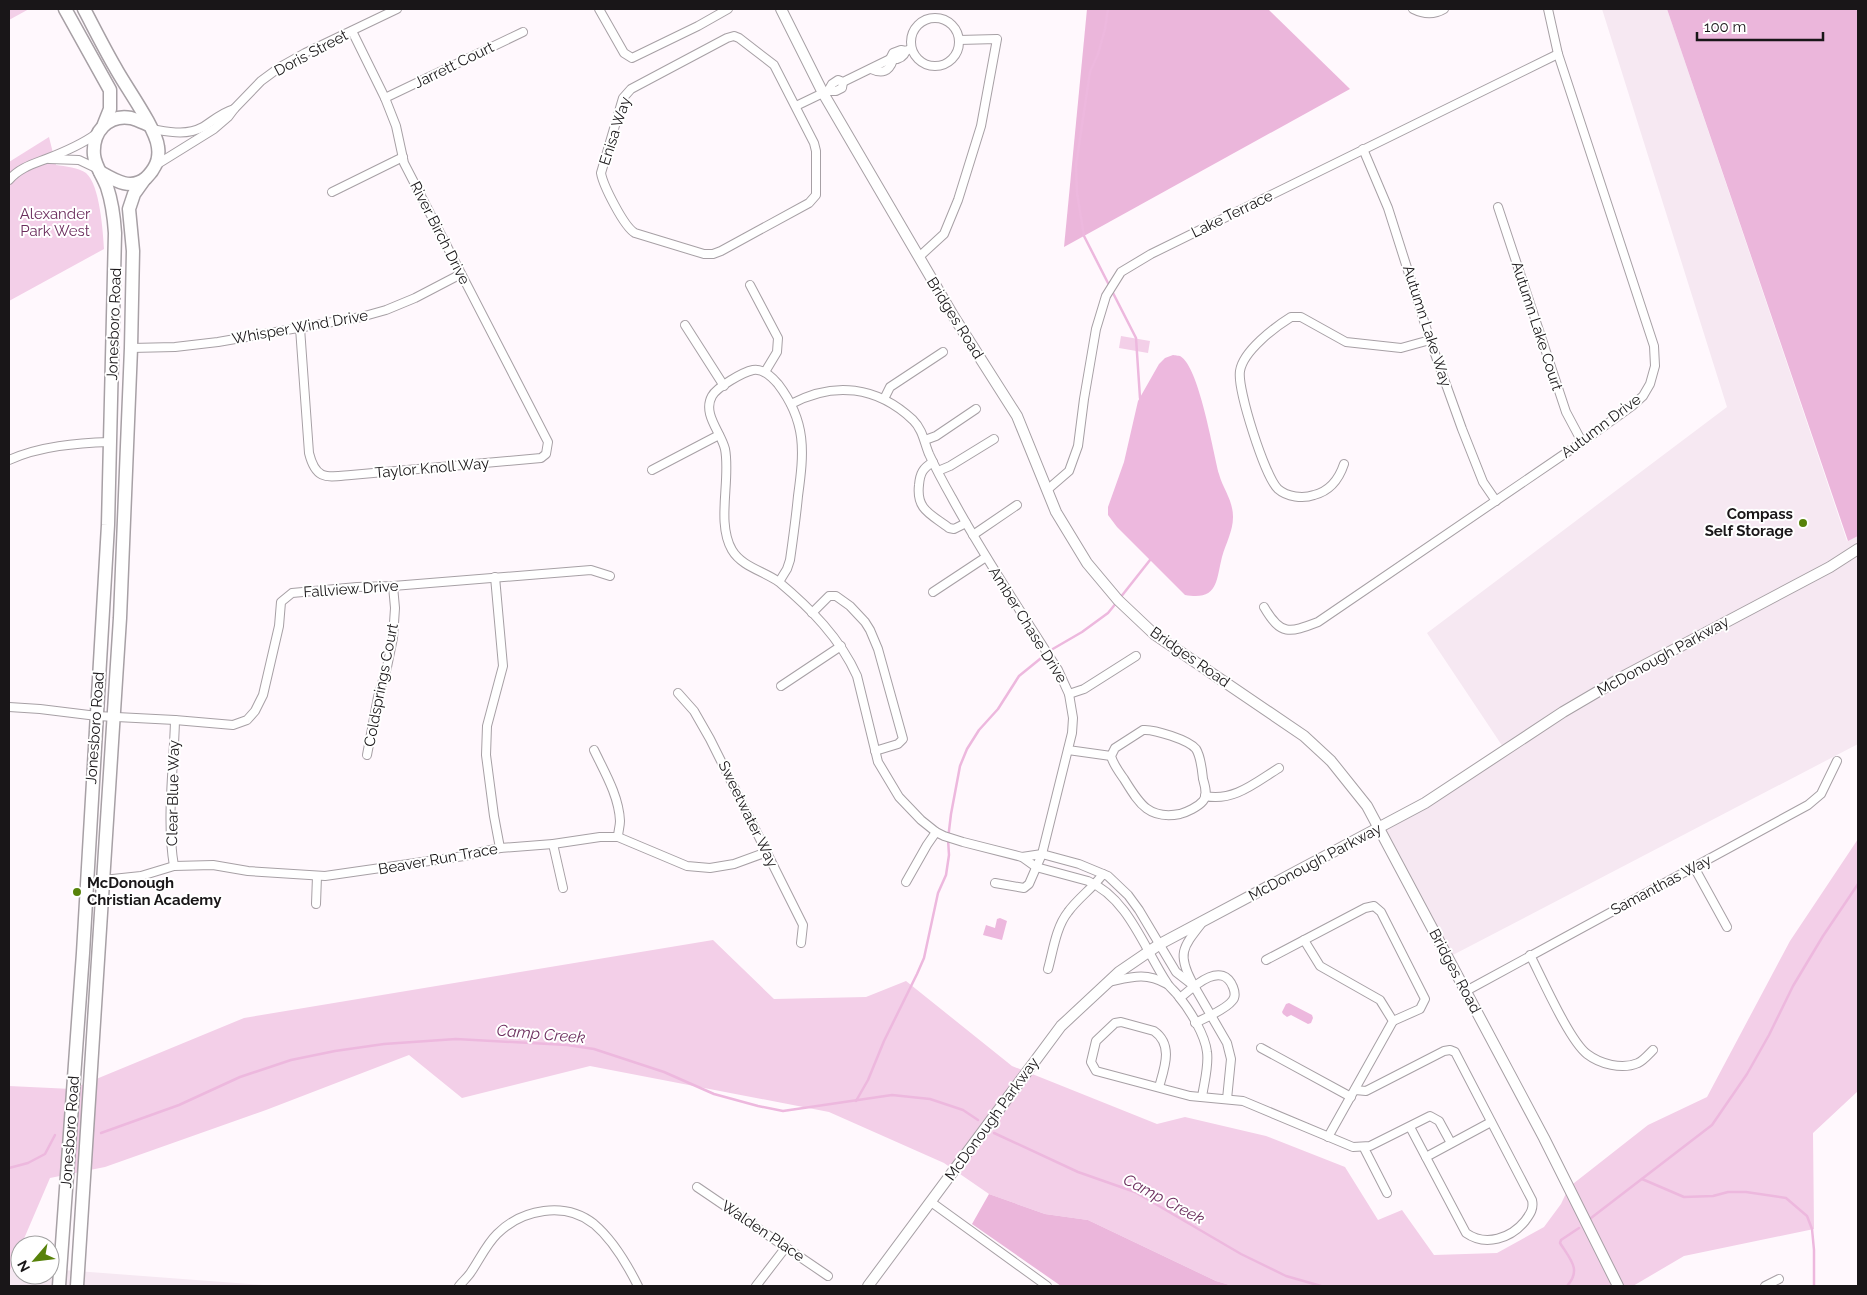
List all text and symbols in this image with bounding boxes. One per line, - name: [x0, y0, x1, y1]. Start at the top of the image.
- scale bar: [1697, 10, 1823, 42]
- text: 100 m: [1704, 18, 1746, 36]
- street label: Doris Street: [271, 26, 351, 80]
- street label: Jarrett Court: [411, 38, 497, 92]
- street label: Enisa Way: [596, 95, 634, 167]
- street label: River Birch Drive: [406, 179, 474, 288]
- street label: Lake Terrace: [1188, 186, 1276, 242]
- park label: Alexander Park West: [20, 205, 91, 240]
- street label: Autumn Lake Court: [1508, 259, 1566, 393]
- street label: Autumn Lake Way: [1399, 263, 1455, 389]
- street label: Jonesboro Road: [103, 267, 125, 381]
- street label: Bridges Road: [923, 274, 987, 362]
- street label: Whisper Wind Drive: [231, 306, 370, 348]
- street label: Autumn Drive: [1558, 390, 1644, 462]
- street label: Taylor Knoll Way: [374, 454, 490, 482]
- place label: Compass Self Storage: [1705, 505, 1793, 540]
- marker: Compass Self Storage: [1797, 517, 1809, 529]
- street label: Amber Chase Drive: [985, 564, 1071, 687]
- street label: Fallview Drive: [303, 577, 399, 601]
- street label: McDonough Parkway: [1594, 612, 1732, 700]
- street label: Coldsprings Court: [360, 622, 402, 748]
- street label: Bridges Road: [1147, 623, 1233, 691]
- street label: Jonesboro Road: [82, 671, 108, 785]
- street label: Clear Blue Way: [163, 740, 183, 846]
- street label: Sweetwater Way: [714, 758, 782, 870]
- street label: McDonough Parkway: [1245, 819, 1385, 905]
- street label: Beaver Run Trace: [377, 840, 499, 878]
- street label: Samanthas Way: [1608, 851, 1714, 919]
- place label: McDonough Christian Academy: [87, 874, 222, 909]
- marker: McDonough Christian Academy: [71, 886, 83, 898]
- street label: Bridges Road: [1425, 926, 1485, 1016]
- water label: Camp Creek: [496, 1021, 587, 1047]
- street label: McDonough Parkway: [941, 1054, 1043, 1184]
- street label: Jonesboro Road: [57, 1075, 83, 1189]
- water label: Camp Creek: [1120, 1170, 1208, 1228]
- street label: Walden Place: [718, 1197, 808, 1266]
- north arrow: [10, 1235, 60, 1285]
- text: N: [14, 1258, 33, 1275]

